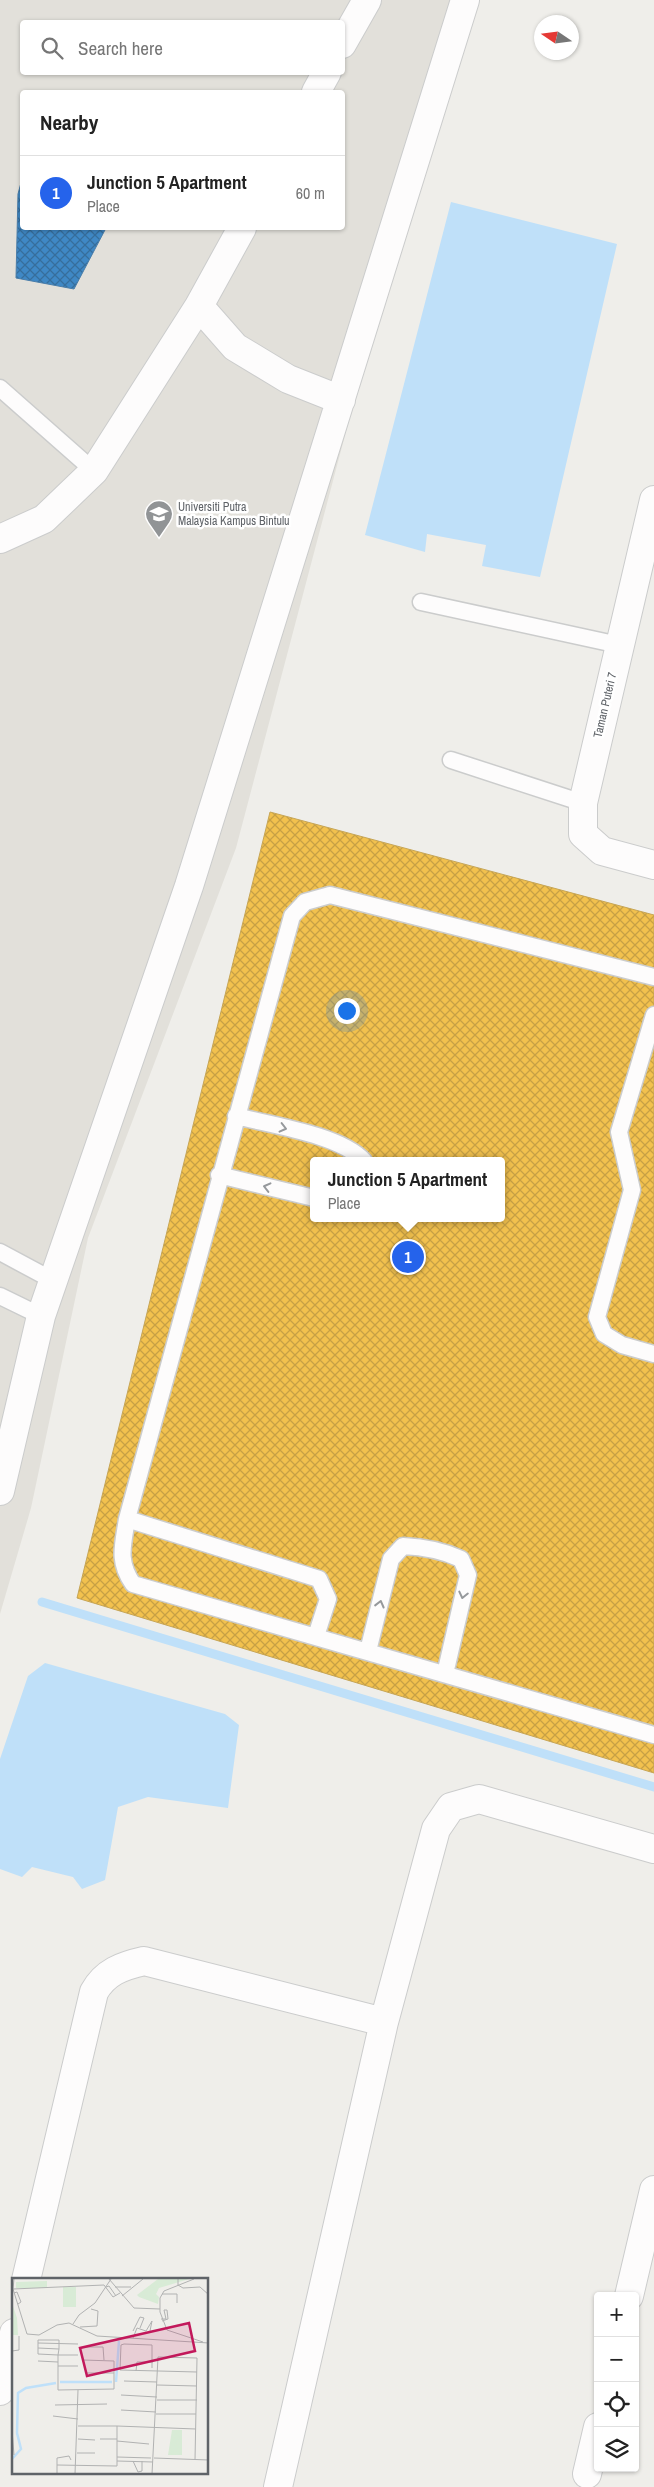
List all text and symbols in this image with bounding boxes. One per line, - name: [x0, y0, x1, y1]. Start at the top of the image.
- north arrow: [534, 15, 579, 60]
- search box: [20, 20, 345, 75]
- icon: search: [38, 34, 66, 62]
- text: Search here: [78, 35, 163, 61]
- text: Nearby: [40, 108, 98, 137]
- text: Junction 5 Apartment: [87, 169, 247, 195]
- text: 1: [52, 182, 60, 204]
- text: 60 m: [296, 182, 325, 204]
- text: Place: [87, 195, 120, 217]
- school or university icon: Universiti Putra Malaysia Kampus Bintulu: [144, 499, 174, 538]
- place label: Universiti Putra Malaysia Kampus Bintulu: [178, 499, 290, 529]
- street label: Taman Puteri 7: [590, 670, 620, 739]
- your location: [334, 998, 360, 1024]
- one-way arrow: [279, 1122, 288, 1133]
- popup: [310, 1157, 505, 1222]
- text: Junction 5 Apartment: [328, 1166, 487, 1192]
- one-way arrow: [262, 1182, 271, 1193]
- text: Place: [328, 1192, 361, 1214]
- pin: 1: [392, 1238, 424, 1276]
- one-way arrow: [458, 1591, 469, 1600]
- one-way arrow: [374, 1600, 384, 1608]
- inset map: [12, 2278, 209, 2474]
- map controls: [594, 2292, 639, 2472]
- button: +: [594, 2292, 639, 2337]
- button: −: [594, 2337, 639, 2382]
- button: locate: [594, 2382, 639, 2427]
- button: layers: [594, 2427, 639, 2472]

